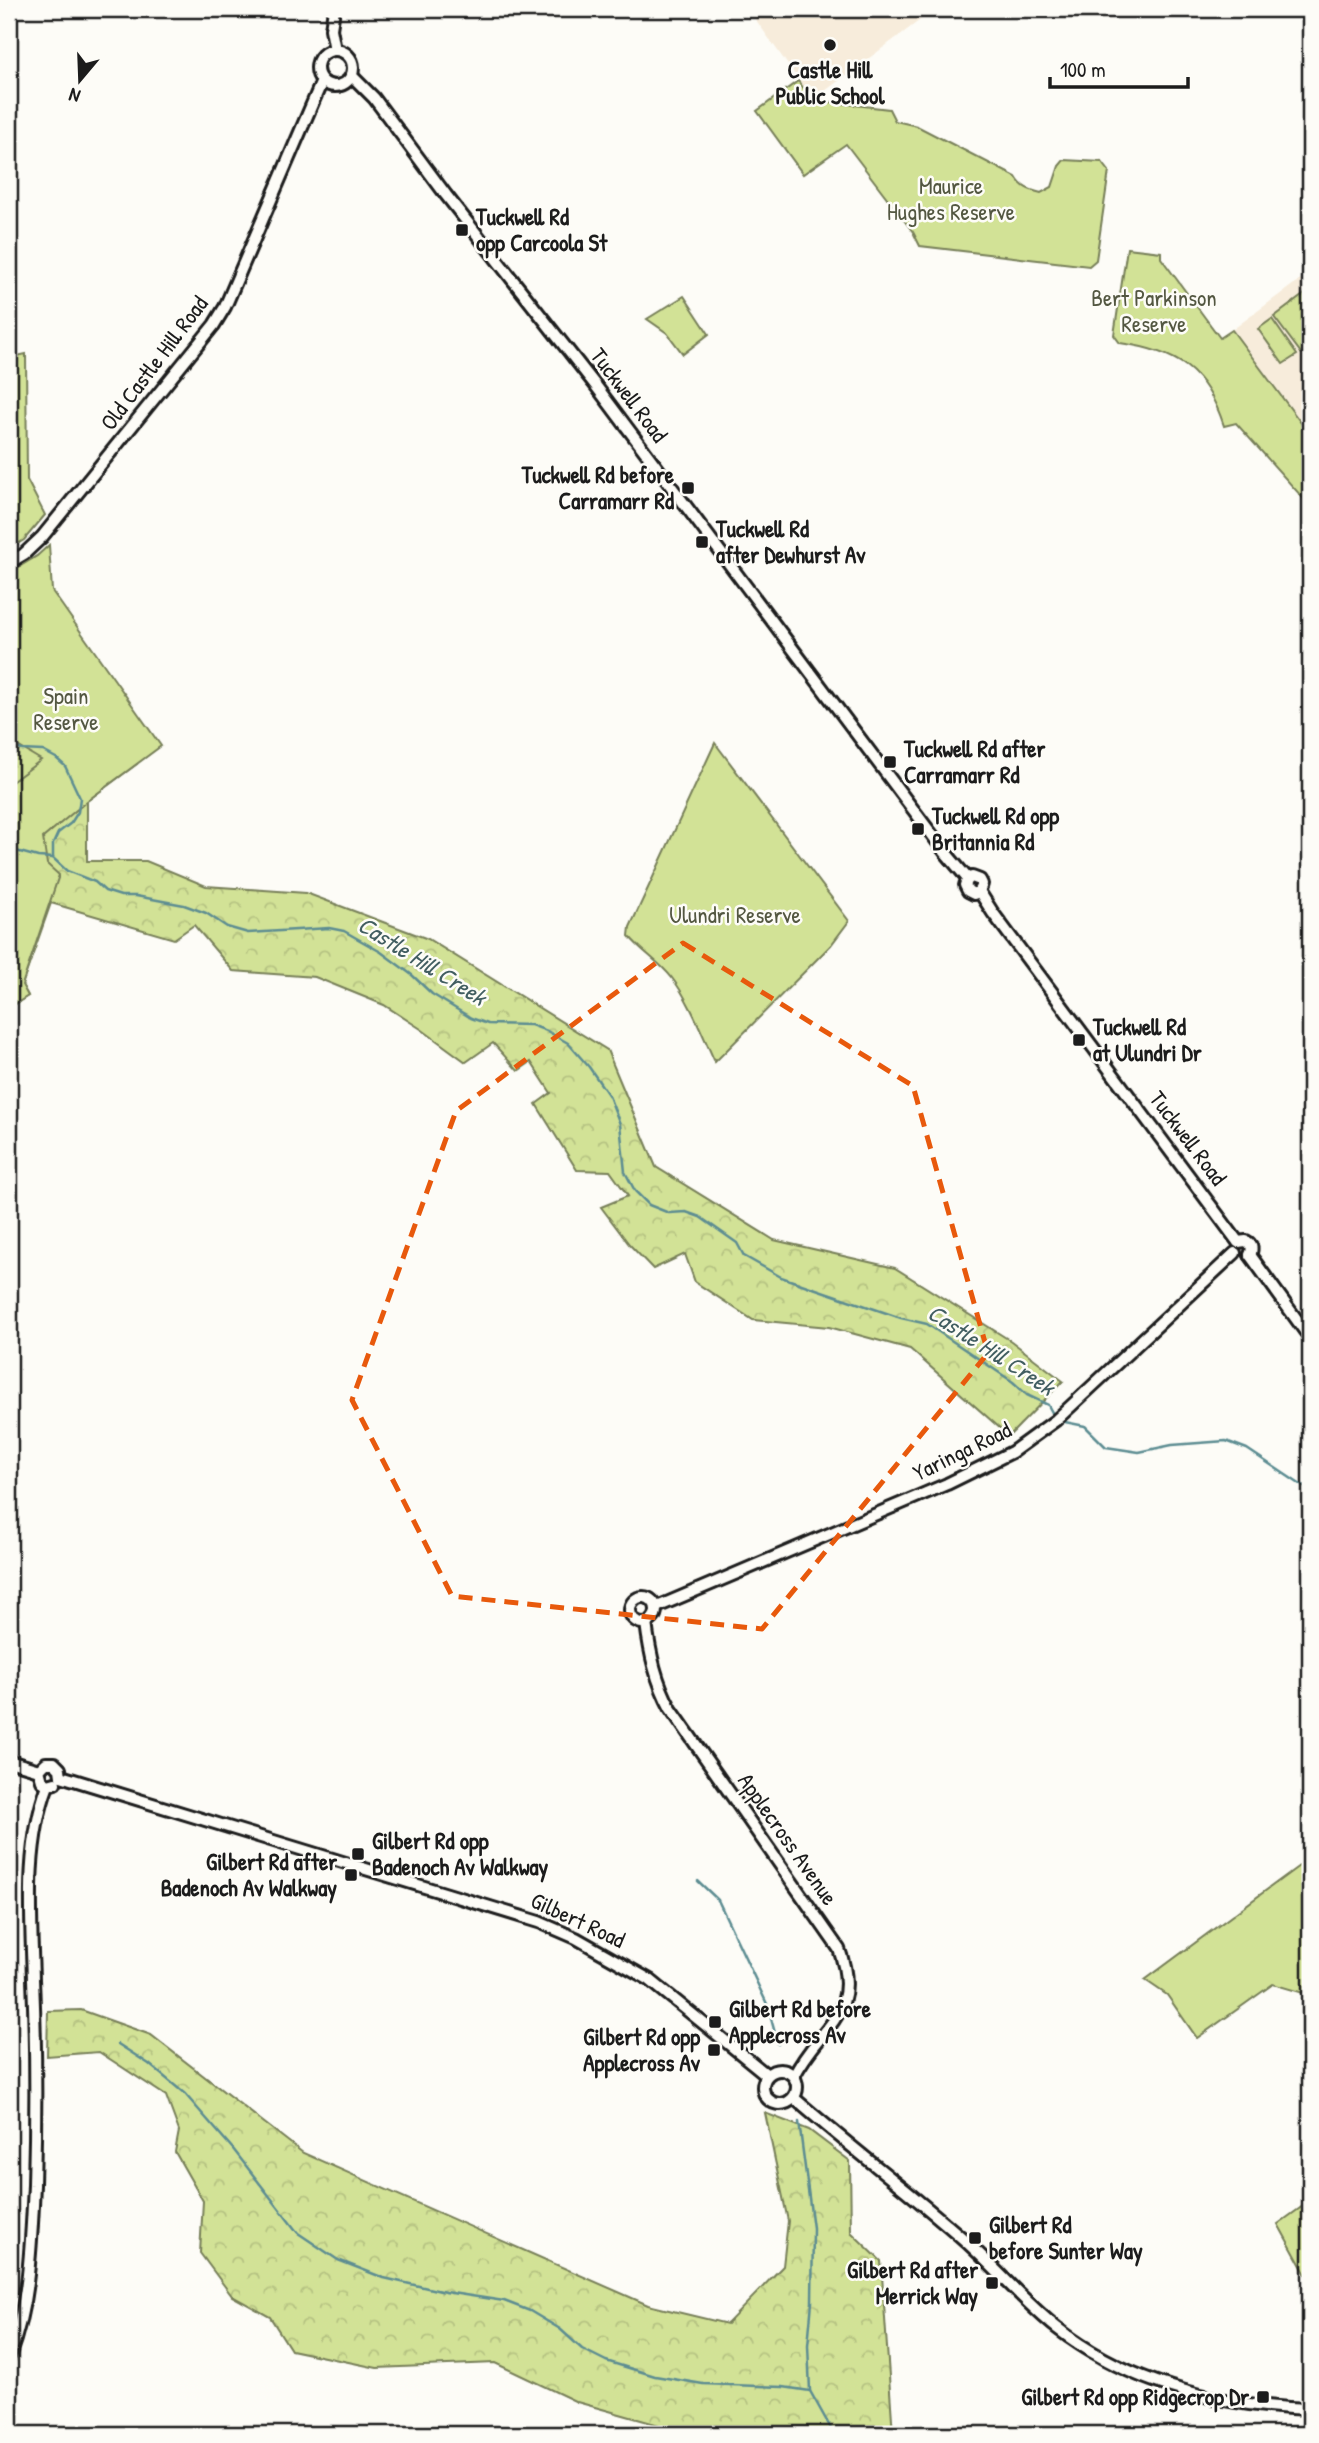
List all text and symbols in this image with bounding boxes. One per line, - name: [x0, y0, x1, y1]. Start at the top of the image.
- marker: Castle Hill Public School: [822, 37, 838, 53]
- north arrow: [46, 46, 116, 116]
- scale bar: [1050, 46, 1188, 90]
- place label: Castle Hill Public School: [775, 54, 885, 111]
- text: 100 m: [1060, 55, 1106, 84]
- text: N: [65, 82, 83, 110]
- park label: Maurice Hughes Reserve: [887, 170, 1015, 227]
- place label: Tuckwell Rd opp Carcoola St: [475, 201, 608, 259]
- marker: Tuckwell Rd opp Carcoola St: [454, 222, 470, 238]
- park label: Bert Parkinson Reserve: [1091, 282, 1217, 339]
- street label: Old Castle Hill Road: [93, 289, 214, 436]
- street label: Tuckwell Road: [584, 341, 675, 448]
- place label: Tuckwell Rd before Carramarr Rd: [521, 459, 675, 516]
- marker: Tuckwell Rd before Carramarr Rd: [680, 480, 696, 496]
- place label: Tuckwell Rd after Dewhurst Av: [715, 513, 866, 570]
- marker: Tuckwell Rd after Dewhurst Av: [694, 534, 710, 550]
- park label: Spain Reserve: [34, 680, 98, 737]
- place label: Tuckwell Rd after Carramarr Rd: [903, 733, 1045, 790]
- marker: Tuckwell Rd after Carramarr Rd: [882, 754, 898, 770]
- place label: Tuckwell Rd opp Britannia Rd: [931, 800, 1059, 857]
- marker: Tuckwell Rd opp Britannia Rd: [910, 821, 926, 837]
- park label: Ulundri Reserve: [669, 899, 801, 930]
- water label: Castle Hill Creek: [352, 908, 494, 1013]
- place label: Tuckwell Rd at Ulundri Dr: [1092, 1011, 1202, 1068]
- marker: Tuckwell Rd at Ulundri Dr: [1071, 1032, 1087, 1048]
- street label: Tuckwell Road: [1143, 1084, 1234, 1191]
- water label: Castle Hill Creek: [922, 1296, 1063, 1403]
- street label: Yaringa Road: [907, 1413, 1016, 1488]
- street label: Applecross Avenue: [731, 1767, 845, 1911]
- place label: Gilbert Rd opp Badenoch Av Walkway: [372, 1825, 549, 1883]
- place label: Gilbert Rd after Badenoch Av Walkway: [161, 1846, 337, 1904]
- marker: Gilbert Rd opp Badenoch Av Walkway: [350, 1846, 366, 1862]
- marker: Gilbert Rd after Badenoch Av Walkway: [343, 1867, 359, 1883]
- street label: Gilbert Road: [526, 1884, 630, 1955]
- place label: Gilbert Rd before Applecross Av: [729, 1993, 872, 2051]
- marker: Gilbert Rd before Applecross Av: [707, 2014, 723, 2030]
- place label: Gilbert Rd opp Applecross Av: [583, 2021, 701, 2079]
- marker: Gilbert Rd opp Applecross Av: [706, 2042, 722, 2058]
- place label: Gilbert Rd before Sunter Way: [989, 2209, 1143, 2267]
- marker: Gilbert Rd before Sunter Way: [967, 2230, 983, 2246]
- place label: Gilbert Rd after Merrick Way: [847, 2254, 978, 2312]
- marker: Gilbert Rd after Merrick Way: [984, 2275, 1000, 2291]
- place label: Gilbert Rd opp Ridgecrop Dr: [1021, 2381, 1249, 2413]
- marker: Gilbert Rd opp Ridgecrop Dr: [1255, 2389, 1271, 2405]

